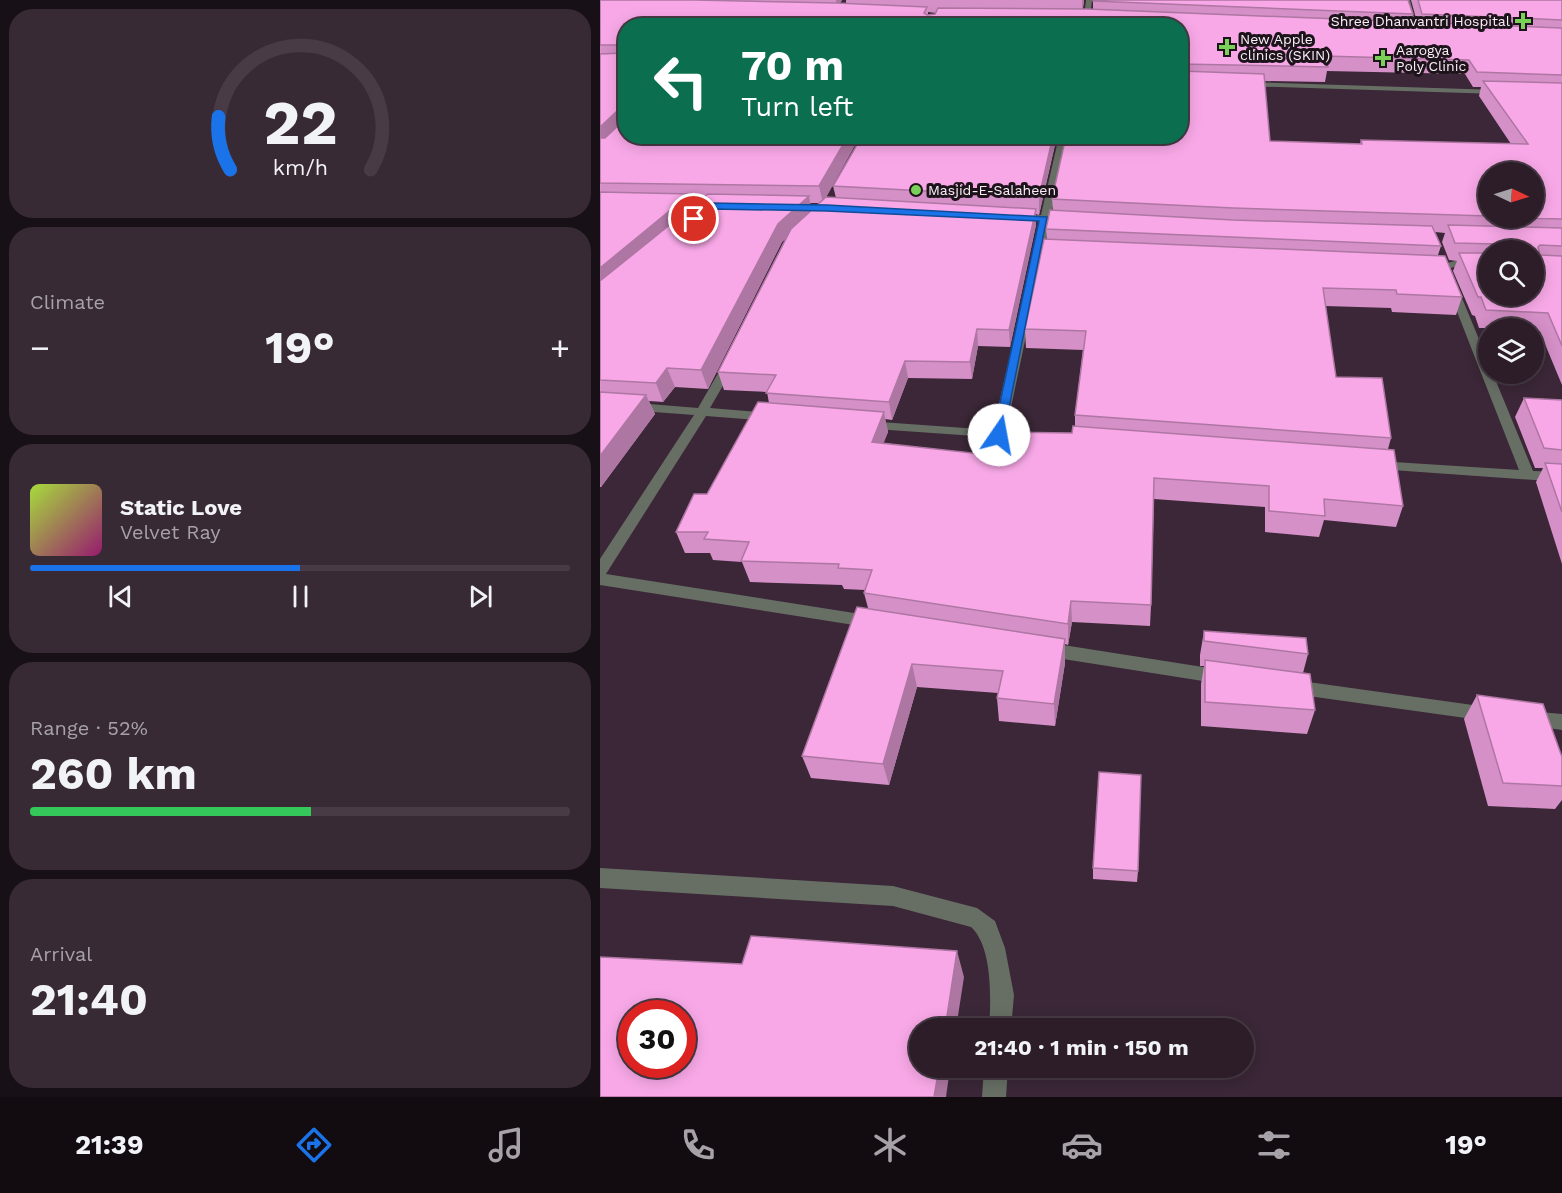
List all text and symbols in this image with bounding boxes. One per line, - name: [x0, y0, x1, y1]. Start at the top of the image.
- marker: Shree Dhanvantri Hospital: [1514, 12, 1532, 30]
- place label: Shree Dhanvantri Hospital: [1331, 13, 1511, 29]
- place label: New Apple clinics (SKIN): [1240, 31, 1330, 63]
- marker: New Apple clinics (SKIN): [1218, 38, 1236, 56]
- text: 70 m: [741, 41, 844, 90]
- icon: left: [642, 42, 720, 120]
- place label: Aarogya Poly Clinic: [1396, 42, 1466, 74]
- marker: Aarogya Poly Clinic: [1374, 49, 1392, 67]
- text: 22: [263, 86, 337, 159]
- text: Turn left: [741, 91, 853, 123]
- text: km/h: [272, 156, 328, 181]
- north arrow: [1478, 162, 1544, 228]
- map controls: [1478, 162, 1544, 384]
- place label: Masjid-E-Salaheen: [928, 182, 1056, 198]
- marker: Masjid-E-Salaheen: [909, 183, 923, 197]
- pin: [668, 193, 719, 244]
- icon: arrive: [677, 202, 710, 235]
- button: search: [1478, 240, 1544, 306]
- text: Climate: [30, 290, 105, 314]
- button: layers: [1478, 318, 1544, 384]
- text: 19°: [265, 321, 335, 374]
- text: −: [30, 328, 50, 367]
- text: +: [550, 328, 570, 367]
- position arrow: [967, 403, 1031, 467]
- text: Static Love: [120, 495, 242, 520]
- text: Velvet Ray: [120, 520, 221, 544]
- icon: previous: [104, 580, 137, 613]
- icon: pause: [284, 580, 317, 613]
- icon: next: [464, 580, 497, 613]
- text: Range · 52%: [30, 716, 148, 740]
- text: 260 km: [30, 747, 197, 800]
- text: Arrival: [30, 942, 92, 966]
- text: 21:40: [30, 973, 148, 1026]
- speed limit sign: 30: [618, 1000, 696, 1078]
- text: 21:40 · 1 min · 150 m: [974, 1035, 1189, 1060]
- icon: directions: [293, 1124, 335, 1166]
- icon: music: [485, 1124, 527, 1166]
- icon: phone: [677, 1124, 719, 1166]
- icon: climate: [869, 1124, 911, 1166]
- icon: car: [1061, 1124, 1103, 1166]
- icon: filters: [1253, 1124, 1295, 1166]
- text: 21:39: [75, 1129, 144, 1161]
- text: 19°: [1445, 1129, 1487, 1161]

